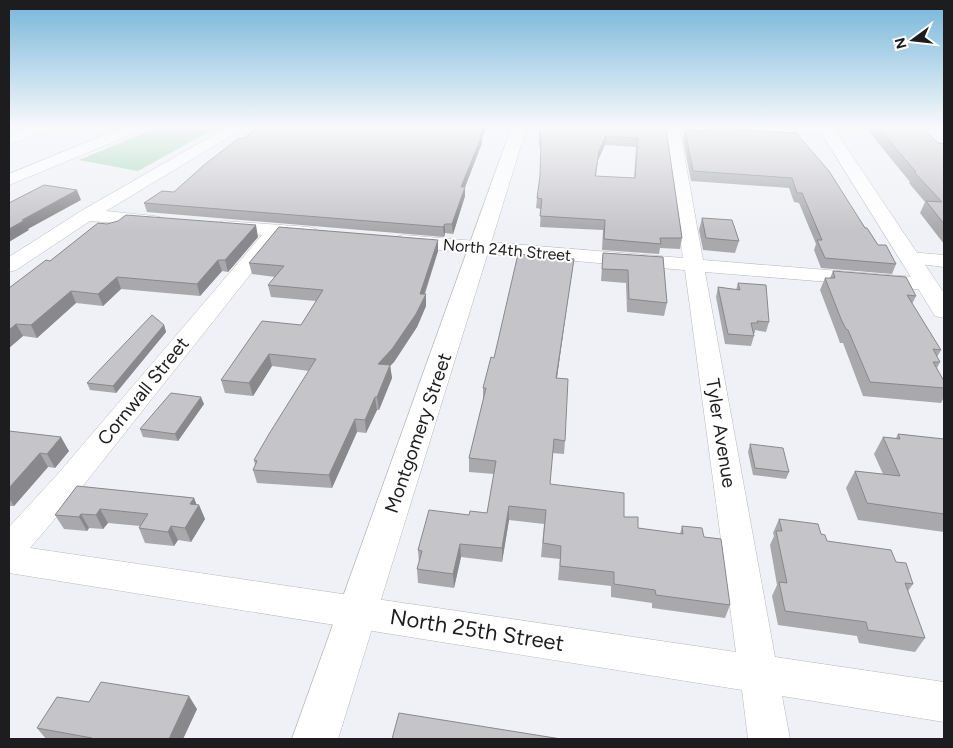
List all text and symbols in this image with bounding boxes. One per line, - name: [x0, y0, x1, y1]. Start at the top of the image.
- north arrow: [888, 15, 938, 65]
- text: N: [891, 36, 911, 51]
- street label: North 24th Street: [442, 235, 572, 265]
- street label: Cornwall Street: [92, 332, 194, 450]
- street label: Montgomery Street: [380, 350, 456, 516]
- street label: Tyler Avenue: [701, 377, 741, 489]
- street label: North 25th Street: [388, 603, 566, 657]

